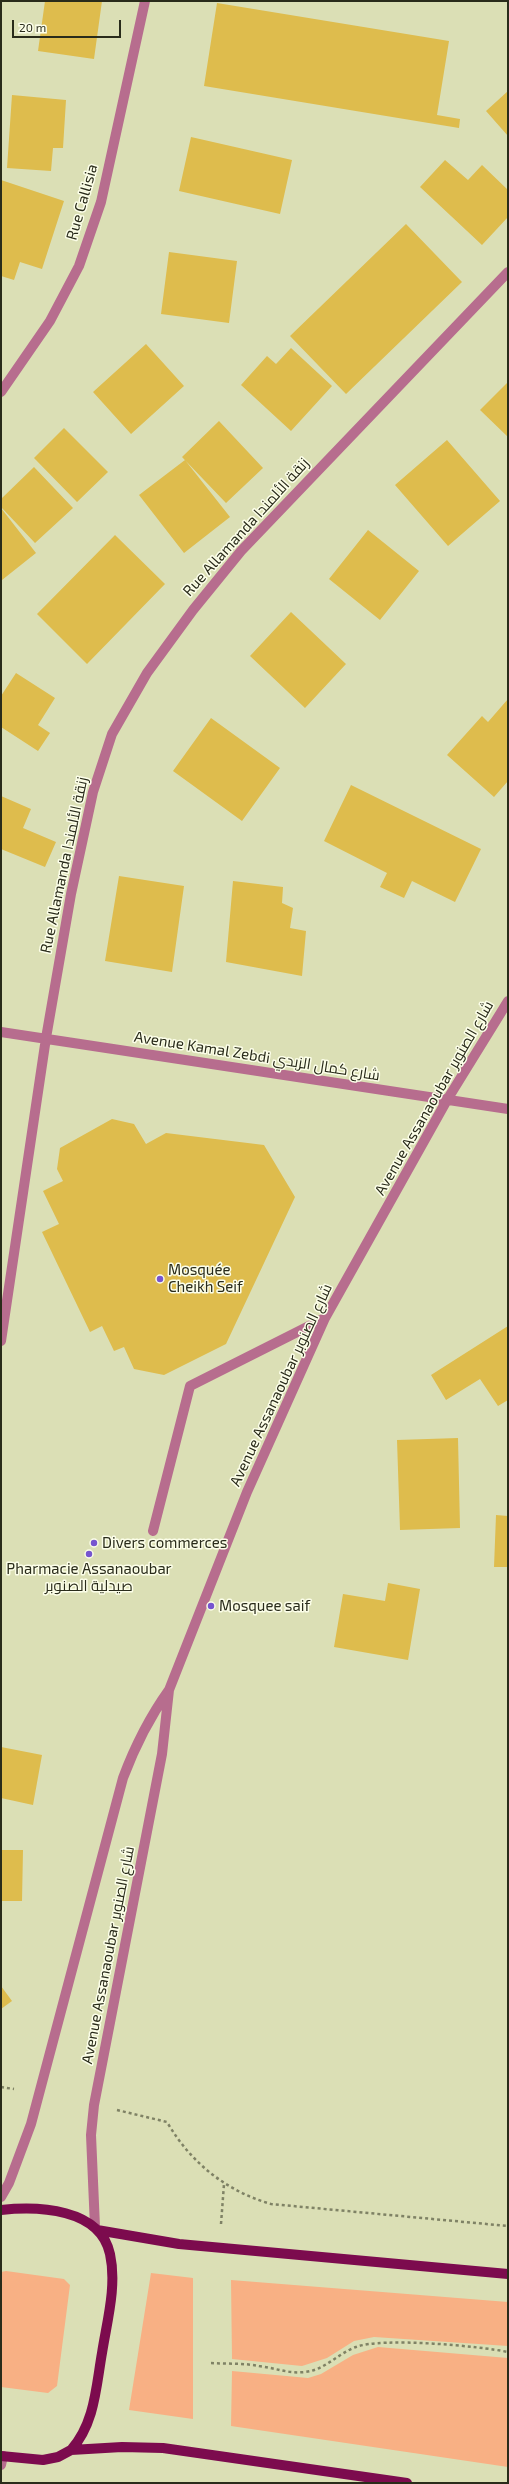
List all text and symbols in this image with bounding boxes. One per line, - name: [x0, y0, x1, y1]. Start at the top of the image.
- scale bar: [14, 12, 123, 38]
- text: 20 m: [19, 20, 46, 34]
- street label: Rue Callisia: [63, 162, 101, 242]
- street label: Rue Allamanda زنقة الألمندا: [179, 454, 313, 600]
- street label: Rue Allamanda زنقة الألمندا: [36, 775, 92, 955]
- street label: Avenue Assanaoubar شارع الصنوبر: [371, 998, 497, 1198]
- street label: Avenue Kamal Zebdi شارع كمال الزبدي: [133, 1028, 381, 1084]
- place label: Mosquée Cheikh Seif: [168, 1261, 243, 1296]
- marker: Mosquée Cheikh Seif: [155, 1274, 165, 1284]
- street label: Avenue Assanaoubar شارع الصنوبر: [226, 1281, 336, 1489]
- place label: Divers commerces: [102, 1534, 227, 1552]
- marker: Divers commerces: [89, 1538, 99, 1548]
- marker: Pharmacie Assanaoubar صيدلية الصنوبر: [84, 1549, 94, 1559]
- place label: Pharmacie Assanaoubar صيدلية الصنوبر: [6, 1560, 172, 1595]
- place label: Mosquee saif: [219, 1597, 310, 1615]
- marker: Mosquee saif: [206, 1601, 216, 1611]
- street label: Avenue Assanaoubar شارع الصنوبر: [78, 1845, 138, 2065]

